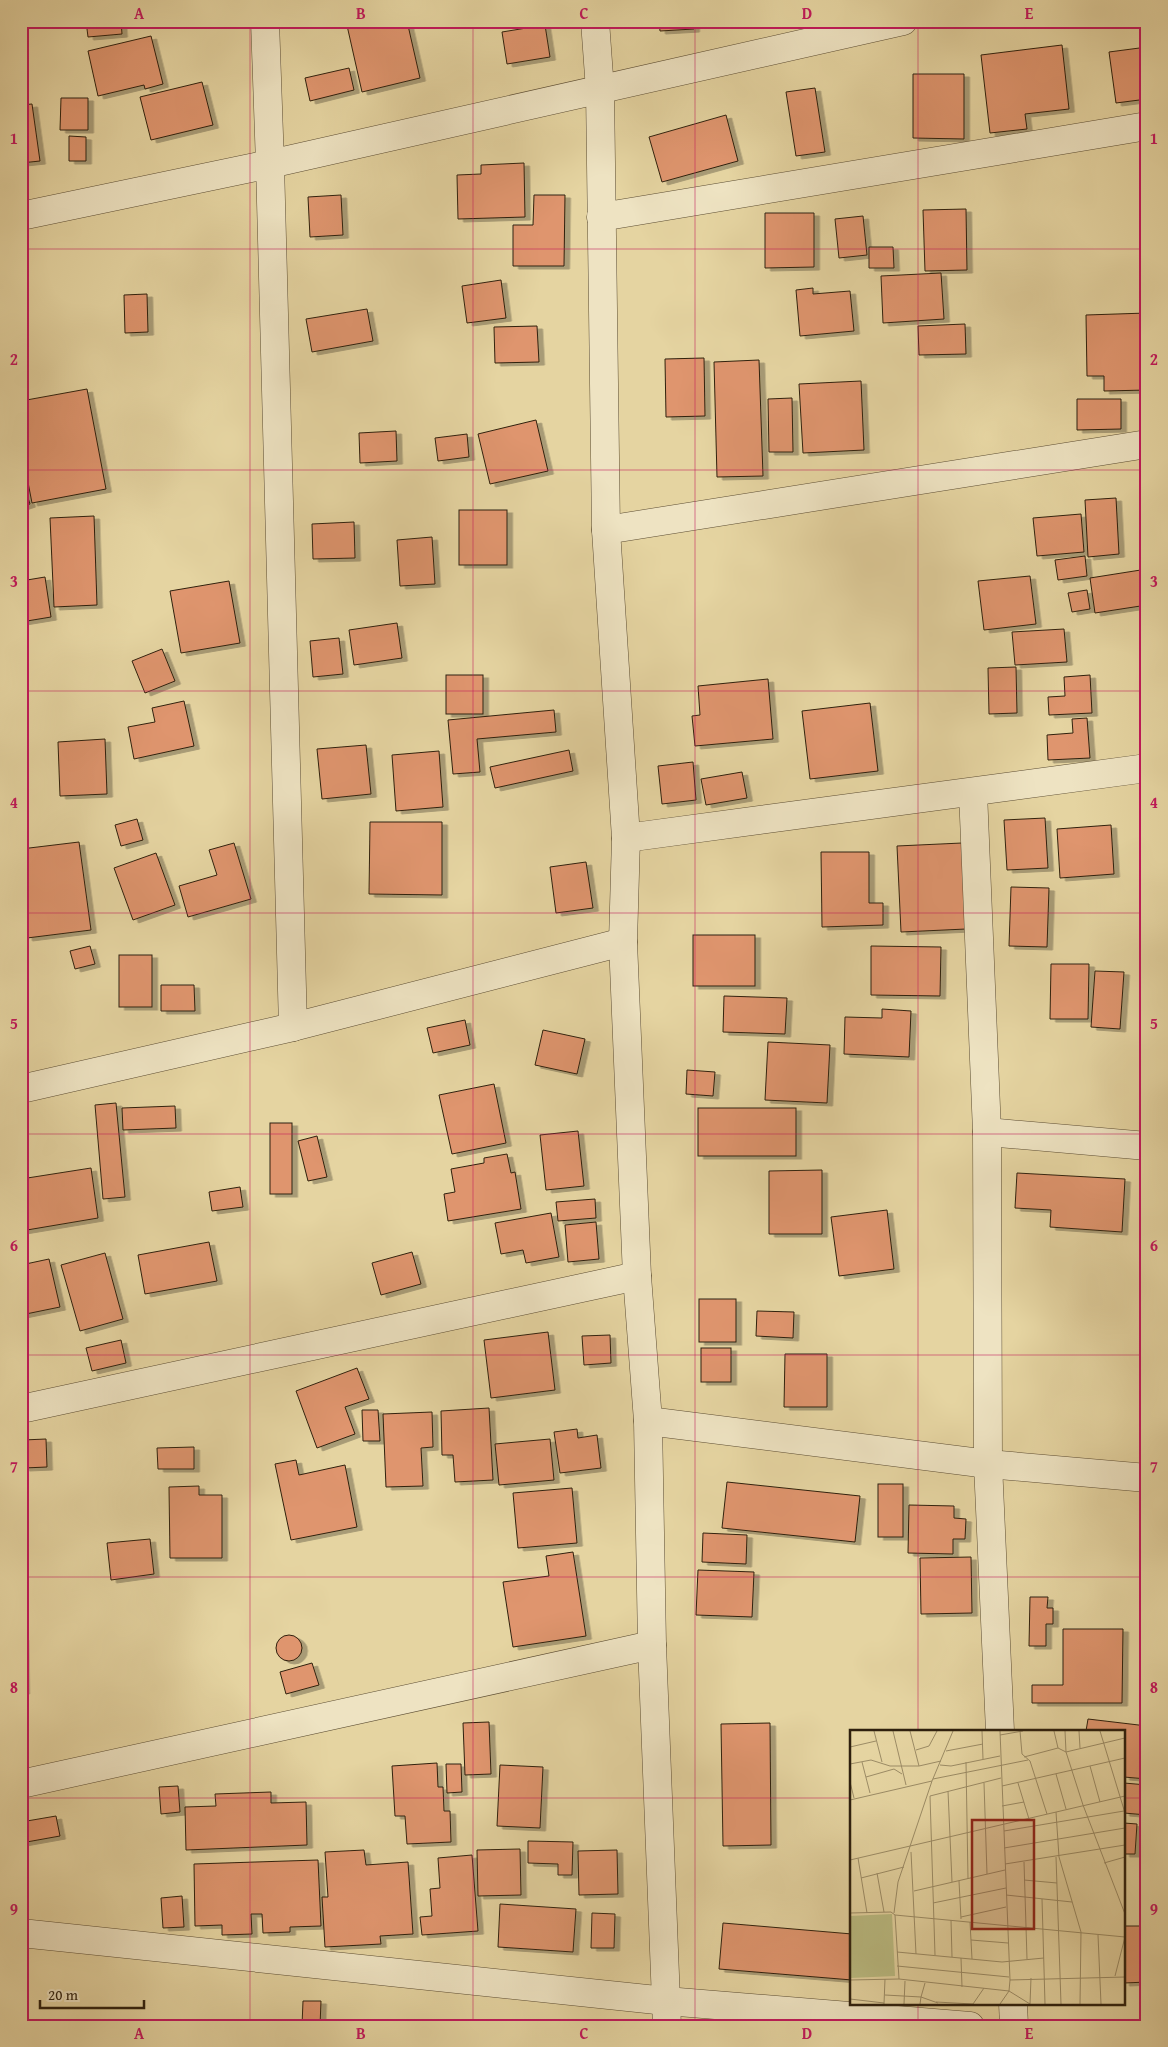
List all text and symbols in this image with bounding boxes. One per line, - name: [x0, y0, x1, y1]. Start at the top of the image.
- text: A: [134, 1, 145, 25]
- text: B: [356, 1, 366, 25]
- text: C: [579, 1, 589, 25]
- text: D: [802, 1, 812, 25]
- text: E: [1025, 1, 1034, 25]
- text: 1: [10, 126, 18, 150]
- text: 1: [1150, 126, 1158, 150]
- text: 2: [10, 347, 18, 371]
- text: 2: [1150, 347, 1158, 371]
- text: 3: [10, 569, 18, 593]
- text: 3: [1150, 569, 1158, 593]
- text: 4: [10, 790, 18, 814]
- text: 4: [1150, 790, 1158, 814]
- text: 5: [10, 1011, 18, 1035]
- text: 5: [1150, 1011, 1158, 1035]
- text: 6: [10, 1233, 18, 1257]
- text: 6: [1150, 1233, 1158, 1257]
- text: 7: [10, 1454, 18, 1478]
- text: 7: [1150, 1454, 1158, 1478]
- text: 8: [10, 1675, 18, 1699]
- text: 8: [1150, 1675, 1158, 1699]
- inset map: [850, 1730, 1126, 2004]
- text: 9: [10, 1897, 18, 1921]
- text: 9: [1150, 1897, 1158, 1921]
- scale bar: [40, 1977, 144, 2009]
- text: 20 m: [48, 1984, 79, 2005]
- text: A: [134, 2021, 145, 2045]
- text: B: [356, 2021, 366, 2045]
- text: C: [579, 2021, 589, 2045]
- text: D: [802, 2021, 812, 2045]
- text: E: [1025, 2021, 1034, 2045]

